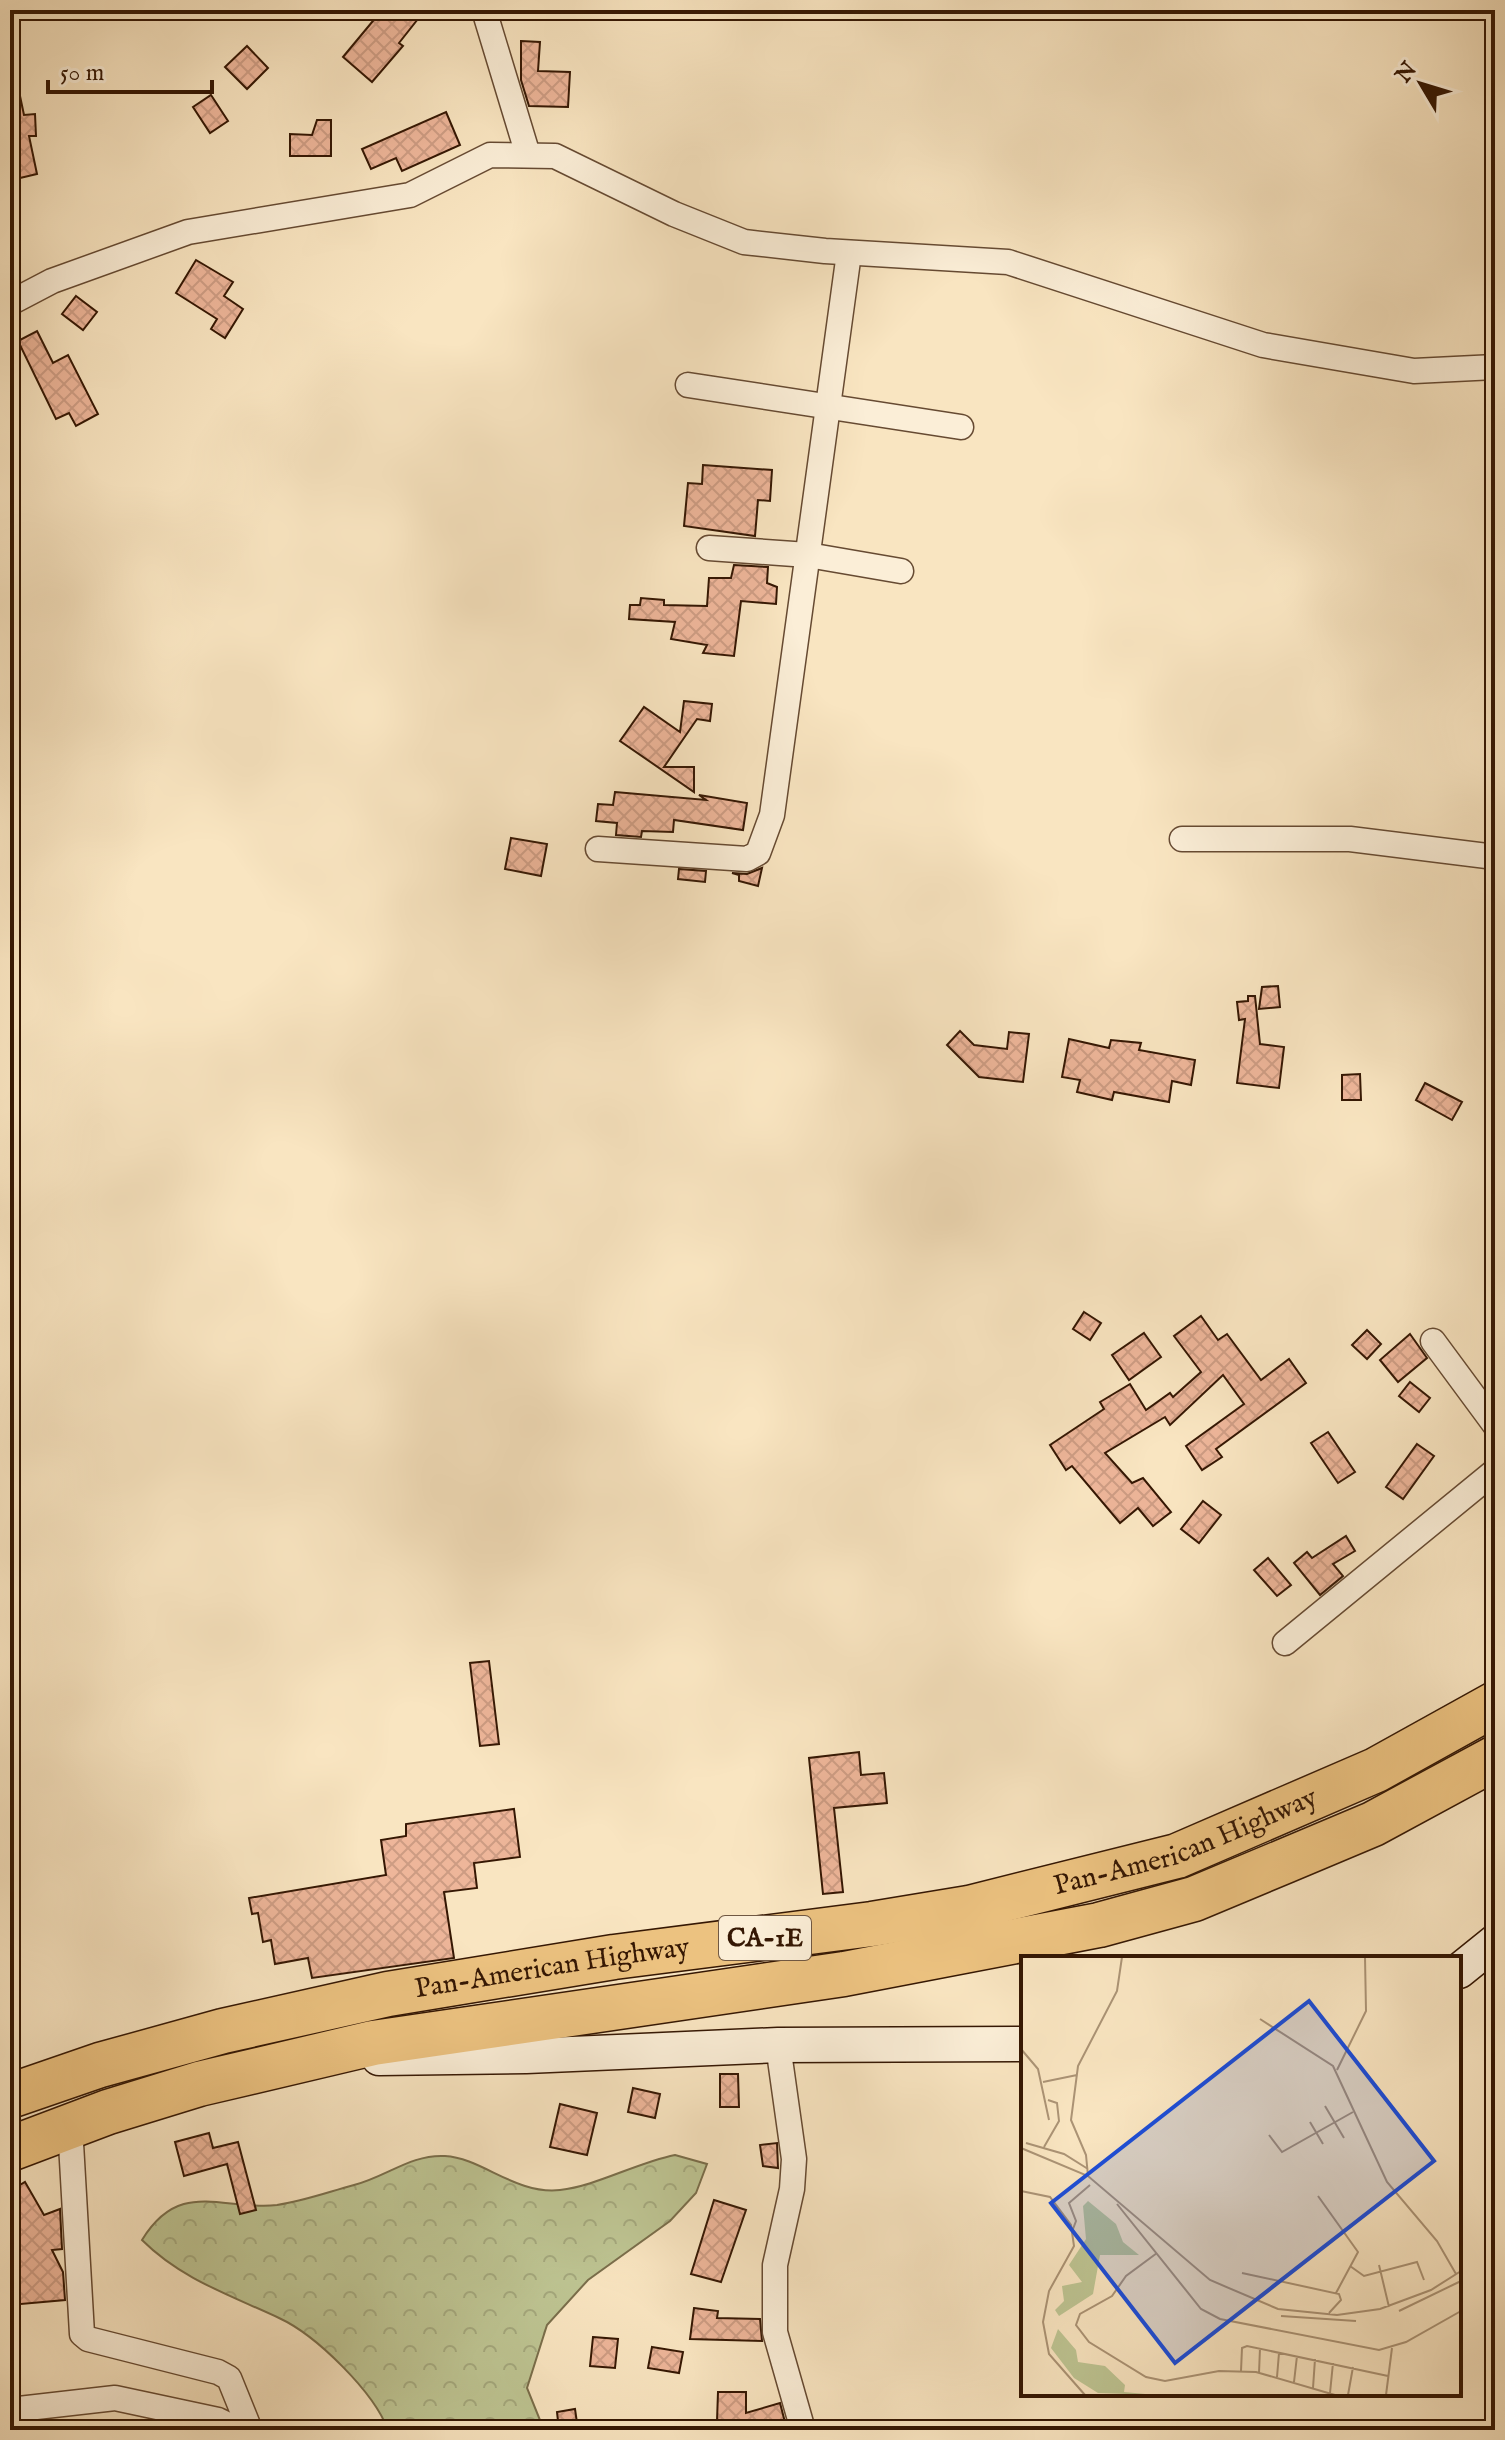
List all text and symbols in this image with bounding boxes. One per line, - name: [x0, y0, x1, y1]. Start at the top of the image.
- scale bar: [48, 44, 212, 94]
- north arrow: [1381, 44, 1461, 124]
- text: N: [1389, 57, 1424, 90]
- text: 50 m: [60, 58, 104, 89]
- street label: Pan-American Highway: [1050, 1780, 1323, 1904]
- road number: CA-1E: [719, 1916, 811, 1960]
- street label: Pan-American Highway: [412, 1930, 692, 2007]
- inset map: [1021, 1956, 1461, 2396]

